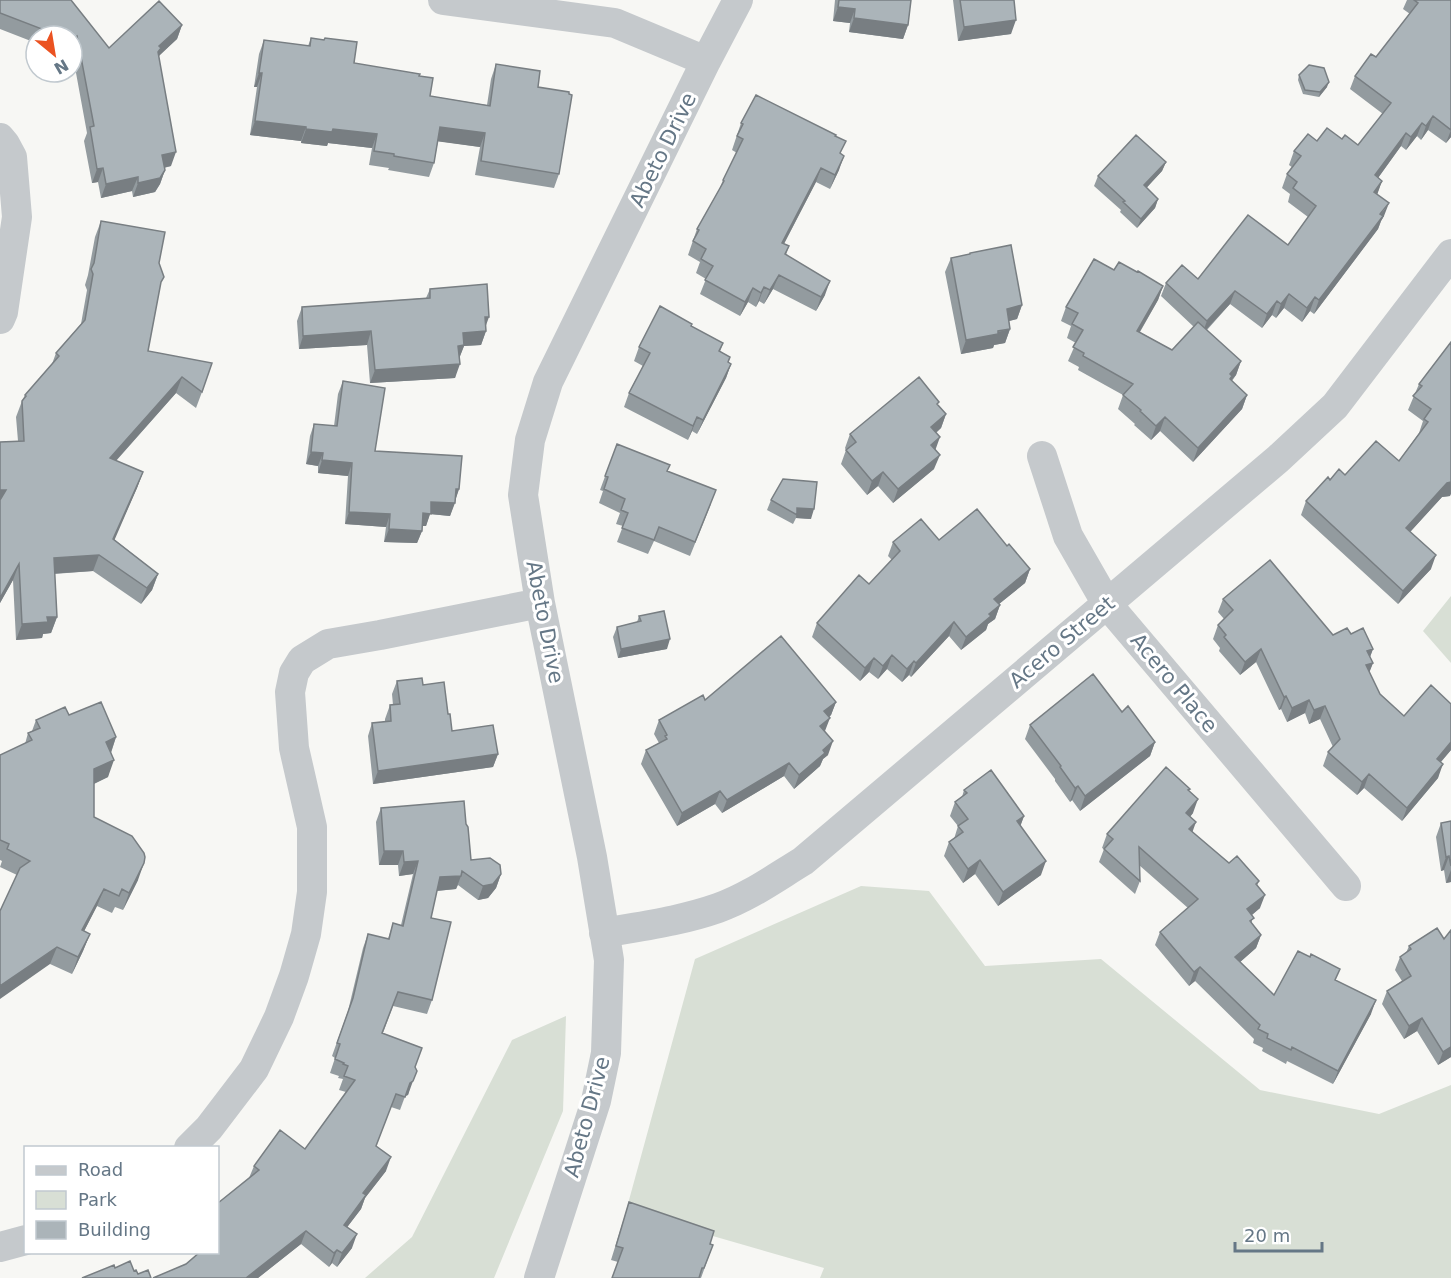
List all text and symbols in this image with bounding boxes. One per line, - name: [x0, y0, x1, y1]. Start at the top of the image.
- north arrow: [24, 24, 84, 84]
- text: N: [51, 55, 72, 78]
- street label: Abeto Drive: [625, 89, 701, 211]
- street label: Abeto Drive: [521, 559, 569, 685]
- street label: Acero Street: [1005, 591, 1119, 693]
- street label: Acero Place: [1126, 629, 1222, 737]
- street label: Abeto Drive: [559, 1054, 615, 1180]
- legend: [24, 1146, 219, 1254]
- text: Road: [78, 1159, 123, 1180]
- text: Park: [78, 1189, 117, 1210]
- scale bar: [1235, 1215, 1322, 1253]
- text: Building: [78, 1219, 151, 1240]
- text: 20 m: [1244, 1225, 1290, 1246]

